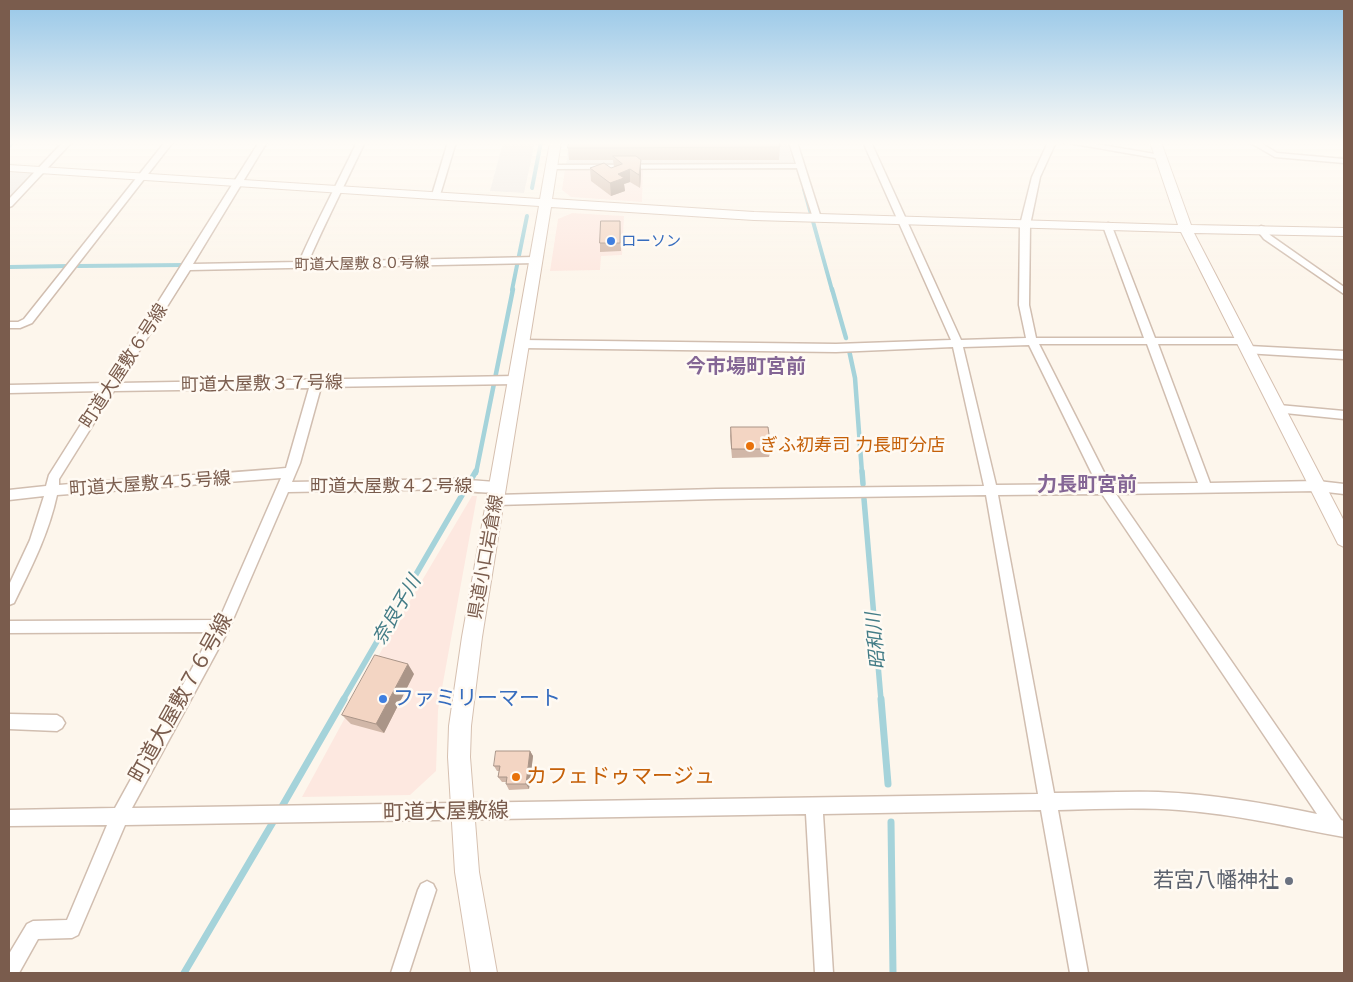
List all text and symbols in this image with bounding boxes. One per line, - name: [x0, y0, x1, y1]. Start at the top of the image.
- place label: ローソン: [621, 232, 681, 250]
- marker: ローソン: [605, 235, 617, 247]
- street label: 町道大屋敷８０号線: [294, 254, 430, 274]
- street label: 町道大屋敷６号線: [76, 300, 172, 432]
- district label: 今市場町宮前: [686, 355, 806, 379]
- street label: 町道大屋敷３７号線: [181, 372, 343, 396]
- place label: ぎふ初寿司 力長町分店: [760, 435, 945, 457]
- marker: ぎふ初寿司 力長町分店: [744, 440, 756, 452]
- street label: 町道大屋敷４５号線: [68, 468, 232, 500]
- district label: 力長町宮前: [1037, 473, 1137, 497]
- street label: 町道大屋敷４２号線: [310, 476, 472, 498]
- street label: 県道小口岩倉線: [464, 493, 508, 621]
- water label: 奈良子川: [368, 571, 426, 649]
- street label: 町道大屋敷７６号線: [124, 609, 238, 787]
- water label: 昭和川: [862, 612, 890, 670]
- place label: ファミリーマート: [393, 686, 561, 712]
- marker: ファミリーマート: [377, 693, 389, 705]
- place label: カフェドゥマージュ: [526, 764, 715, 790]
- marker: カフェドゥマージュ: [510, 771, 522, 783]
- street label: 町道大屋敷線: [383, 798, 509, 826]
- place label: 若宮八幡神社: [1153, 868, 1279, 894]
- marker: 若宮八幡神社: [1283, 875, 1295, 887]

